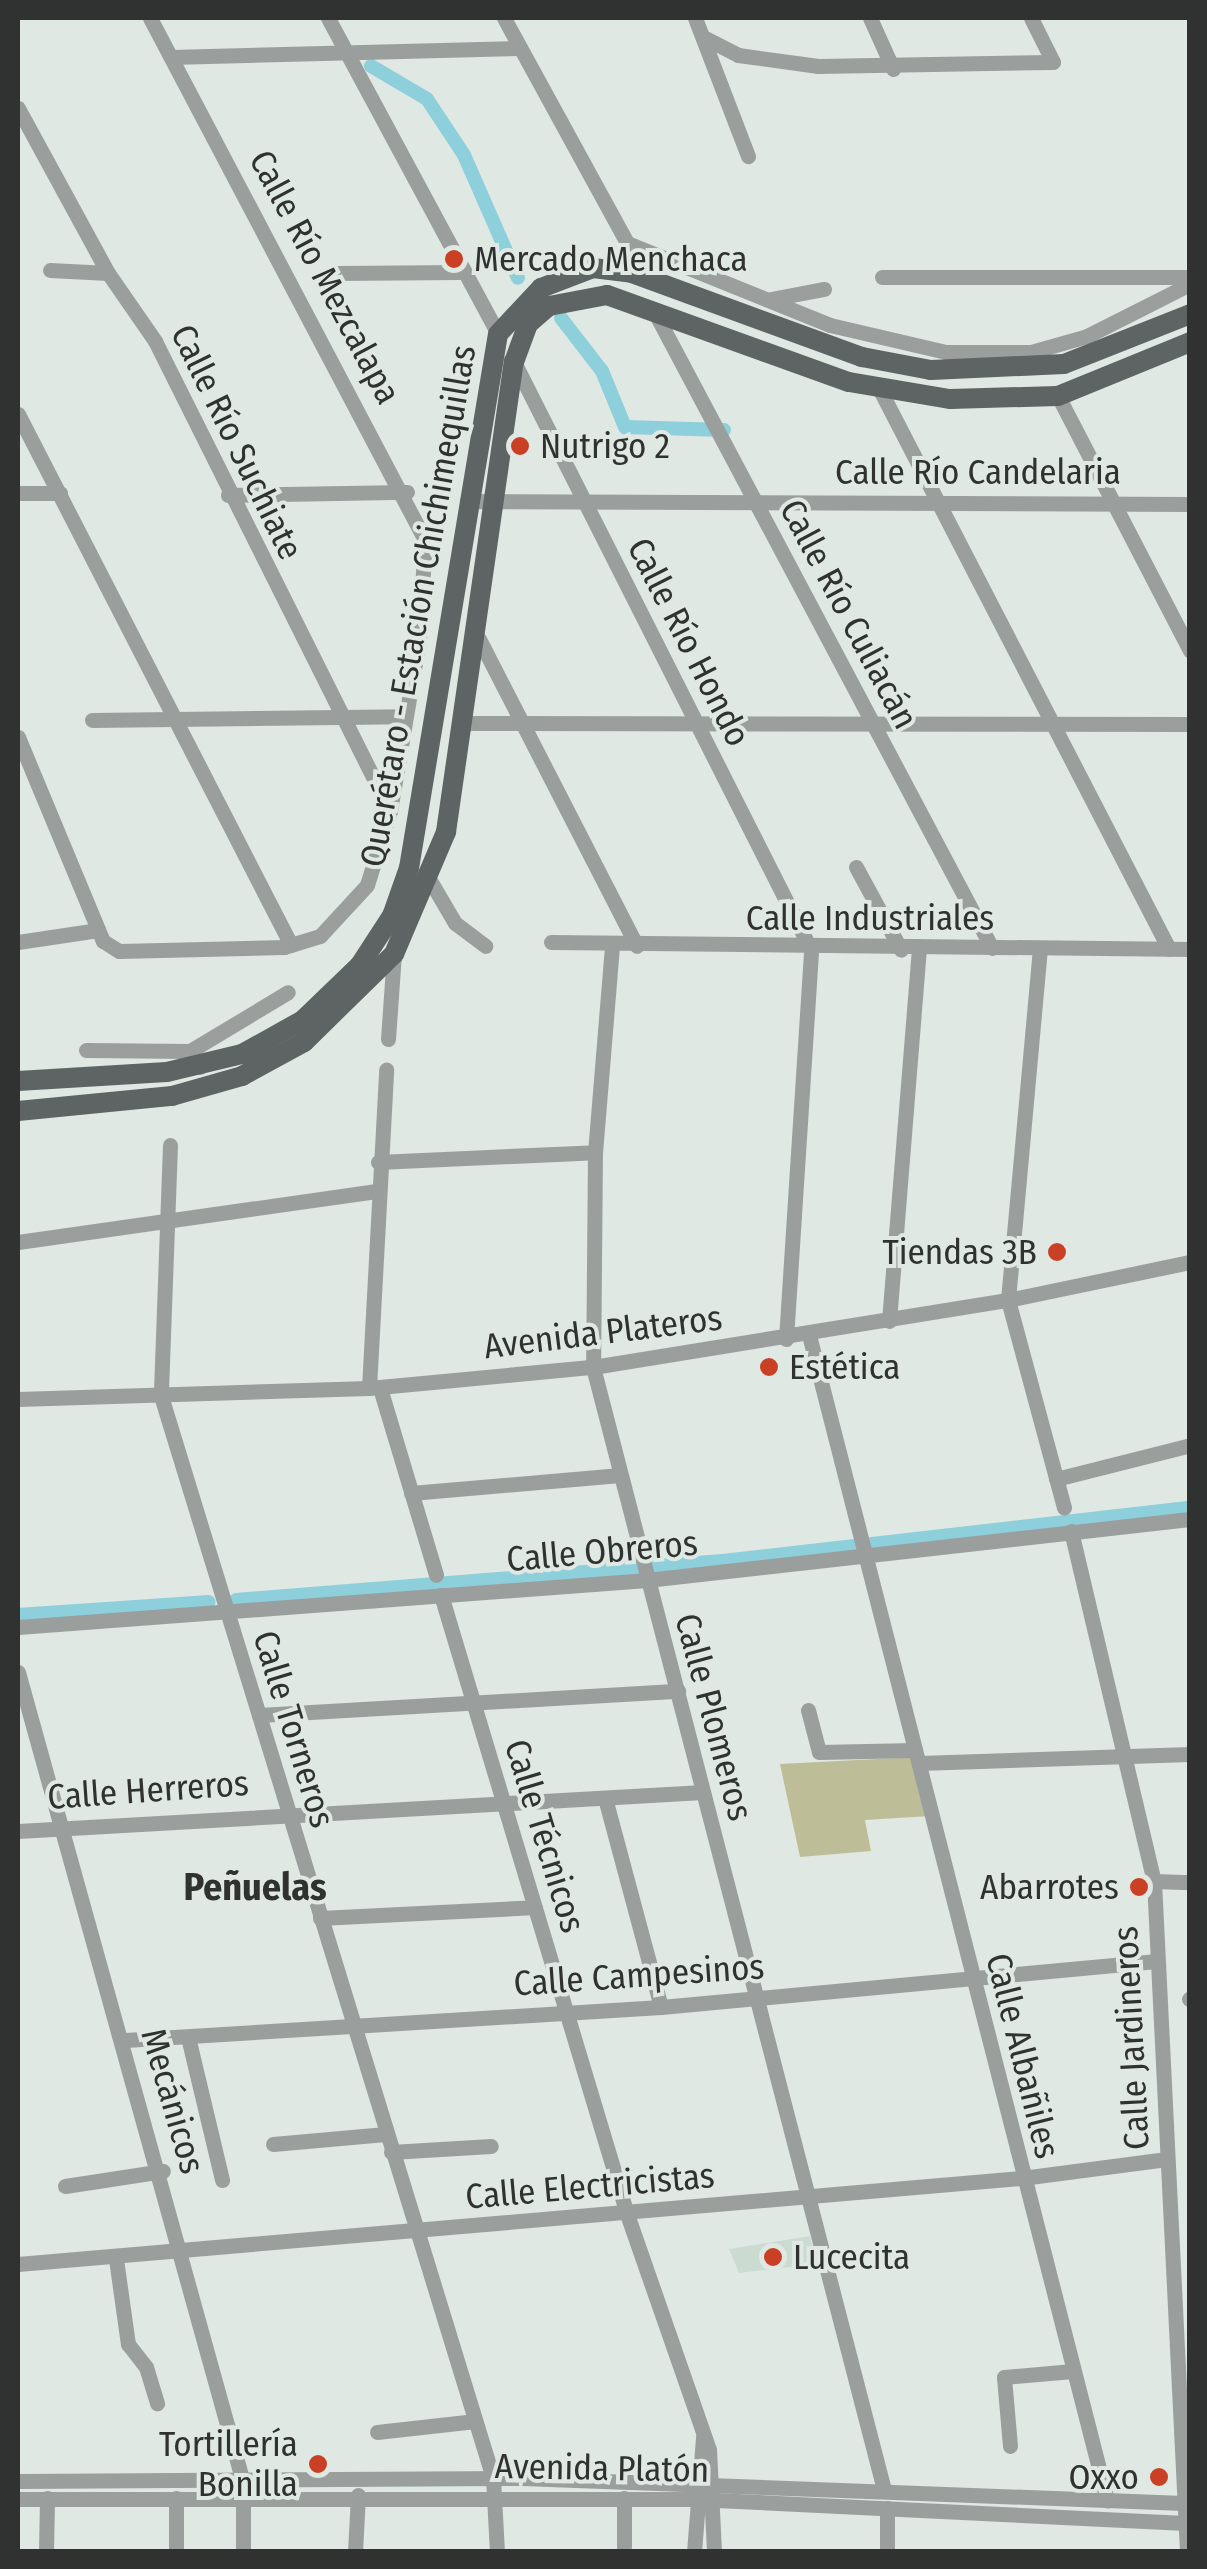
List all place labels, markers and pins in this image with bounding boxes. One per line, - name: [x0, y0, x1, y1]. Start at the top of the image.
- place label: Mercado Menchaca: [474, 238, 748, 280]
- marker: Mercado Menchaca: [443, 248, 465, 270]
- place label: Nutrigo 2: [540, 425, 670, 467]
- marker: Nutrigo 2: [509, 435, 531, 457]
- place label: Tiendas 3B: [882, 1231, 1037, 1273]
- marker: Tiendas 3B: [1046, 1241, 1068, 1263]
- place label: Estética: [789, 1346, 900, 1388]
- marker: Estética: [758, 1356, 780, 1378]
- place label: Abarrotes: [980, 1866, 1119, 1908]
- marker: Abarrotes: [1128, 1876, 1150, 1898]
- place label: Lucecita: [793, 2236, 910, 2278]
- marker: Lucecita: [762, 2246, 784, 2268]
- place label: Tortillería Bonilla: [159, 2423, 298, 2505]
- marker: Tortillería Bonilla: [307, 2453, 329, 2475]
- place label: Oxxo: [1069, 2456, 1139, 2498]
- marker: Oxxo: [1148, 2466, 1170, 2488]

